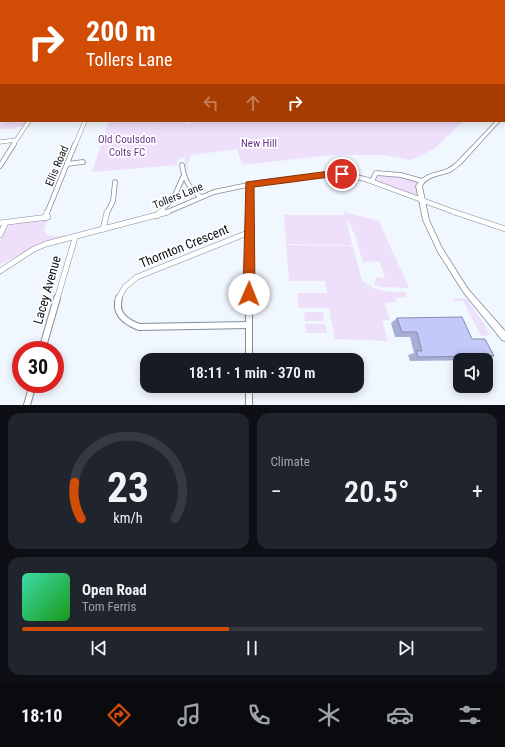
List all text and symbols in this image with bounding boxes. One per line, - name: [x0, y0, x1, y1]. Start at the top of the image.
- text: 200 m: [86, 15, 156, 48]
- icon: right: [20, 16, 72, 68]
- text: Tollers Lane: [86, 49, 172, 70]
- icon: left: [200, 92, 222, 114]
- icon: ahead: [242, 92, 264, 114]
- icon: right: [284, 92, 306, 114]
- park label: Old Coulsdon Colts FC: [98, 133, 156, 159]
- park label: New Hill: [241, 137, 277, 150]
- street label: Ellis Road: [43, 144, 71, 188]
- pin: [325, 157, 359, 191]
- icon: arrive: [331, 163, 353, 185]
- street label: Tollers Lane: [151, 180, 205, 212]
- street label: Thornton Crescent: [137, 221, 231, 271]
- street label: Lacey Avenue: [30, 254, 64, 326]
- position arrow: [228, 273, 270, 315]
- speed limit sign: 30: [12, 341, 64, 393]
- map controls: [453, 353, 493, 393]
- button: sound: [453, 353, 493, 393]
- text: 18:11 · 1 min · 370 m: [189, 364, 315, 382]
- text: Climate: [271, 454, 310, 469]
- text: 23: [107, 463, 149, 512]
- text: 20.5°: [344, 474, 409, 509]
- text: −: [271, 479, 282, 504]
- text: +: [472, 479, 483, 504]
- text: km/h: [114, 510, 143, 526]
- text: Open Road: [82, 581, 147, 599]
- text: Tom Ferris: [82, 599, 136, 614]
- icon: previous: [88, 637, 110, 659]
- icon: pause: [241, 637, 263, 659]
- icon: next: [395, 637, 417, 659]
- icon: directions: [105, 701, 133, 729]
- icon: music: [175, 701, 203, 729]
- icon: phone: [245, 701, 273, 729]
- icon: climate: [315, 701, 343, 729]
- icon: car: [386, 701, 414, 729]
- icon: filters: [456, 701, 484, 729]
- text: 18:10: [21, 705, 62, 726]

